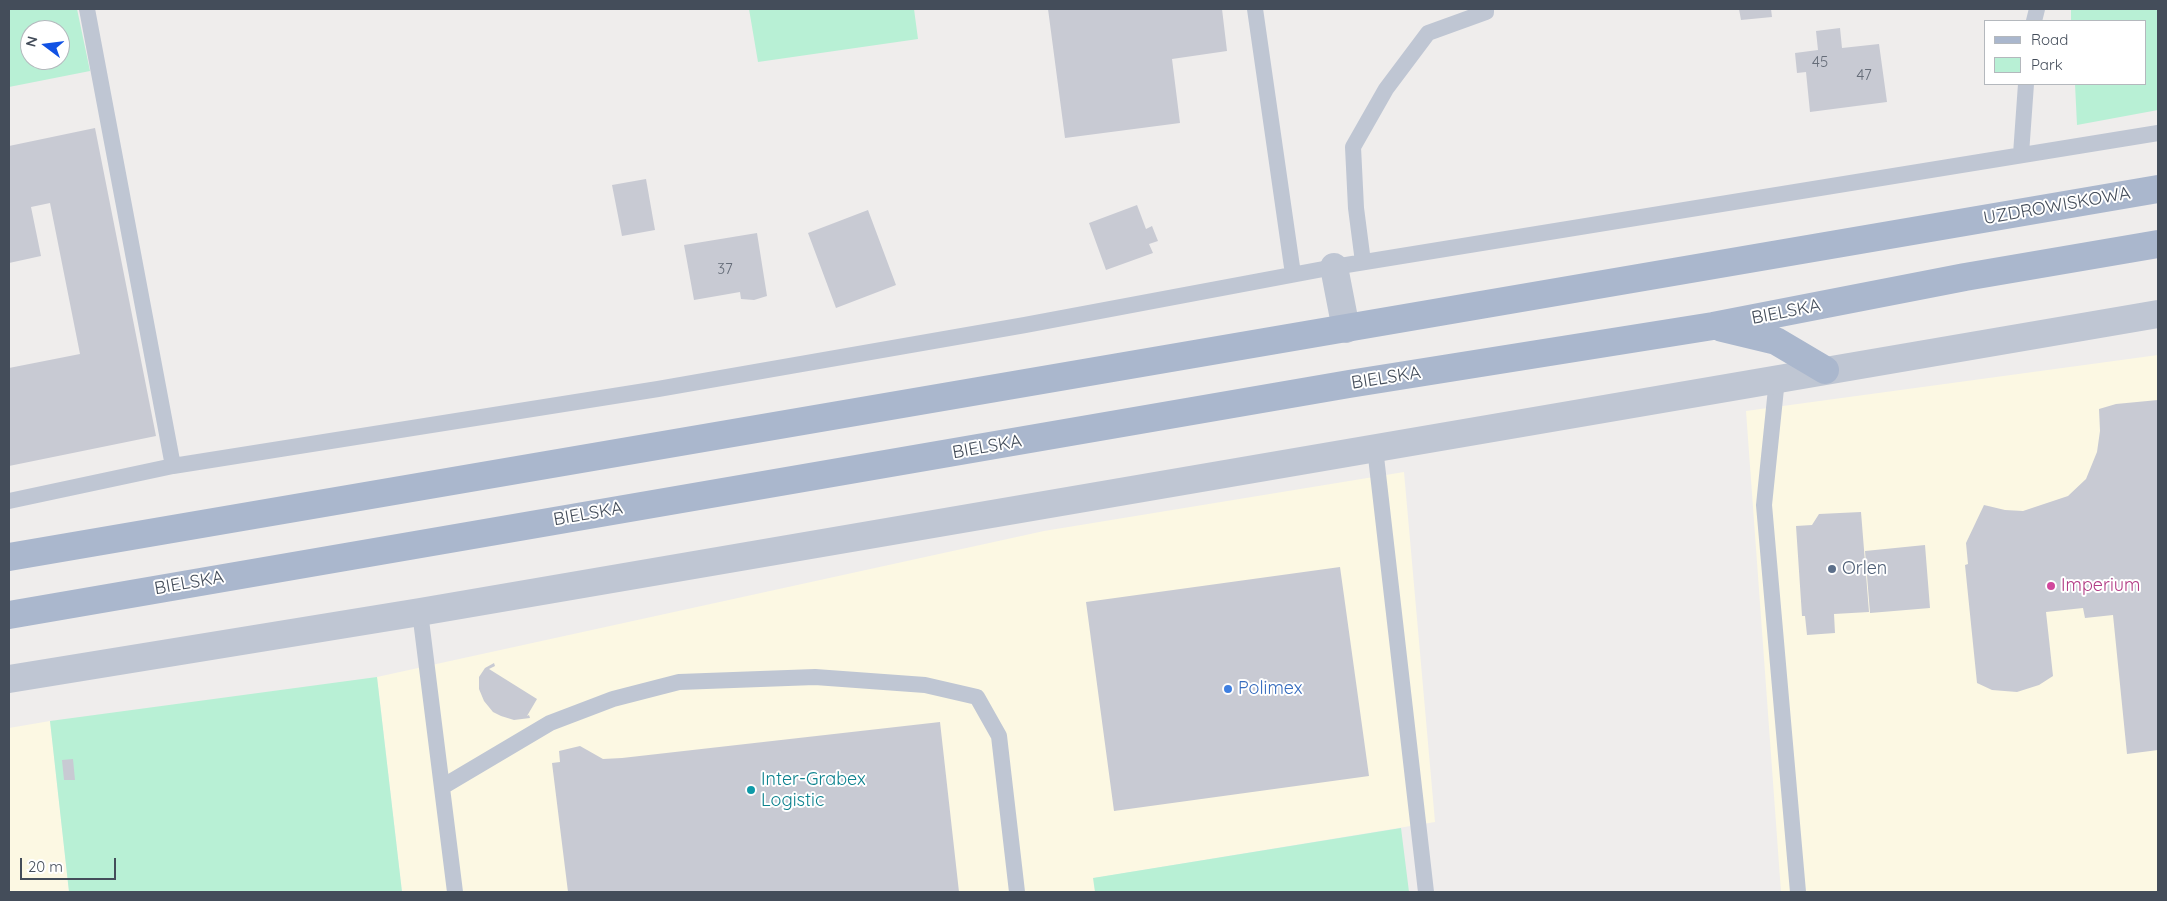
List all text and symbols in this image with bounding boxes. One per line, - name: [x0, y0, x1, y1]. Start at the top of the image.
- north arrow: [20, 20, 70, 70]
- legend: [1984, 20, 2147, 85]
- text: Road: [2031, 30, 2068, 49]
- text: N: [21, 34, 42, 49]
- house number: 45: [1812, 53, 1828, 71]
- text: Park: [2031, 55, 2063, 74]
- house number: 47: [1856, 66, 1872, 84]
- street label: UZDROWISKOWA: [1982, 182, 2132, 230]
- house number: 37: [717, 260, 733, 278]
- street label: BIELSKA: [1750, 295, 1822, 329]
- street label: BIELSKA: [1350, 362, 1422, 394]
- street label: BIELSKA: [951, 430, 1023, 464]
- street label: BIELSKA: [552, 497, 624, 531]
- place label: Orlen: [1842, 558, 1887, 580]
- marker: Orlen: [1826, 563, 1838, 575]
- street label: BIELSKA: [153, 566, 225, 600]
- place label: Imperium: [2061, 575, 2140, 597]
- marker: Imperium: [2045, 580, 2057, 592]
- place label: Polimex: [1238, 678, 1303, 700]
- marker: Polimex: [1222, 683, 1234, 695]
- place label: Inter-Grabex Logistic: [761, 769, 866, 812]
- marker: Inter-Grabex Logistic: [745, 784, 757, 796]
- scale bar: [22, 848, 119, 880]
- text: 20 m: [28, 857, 63, 876]

